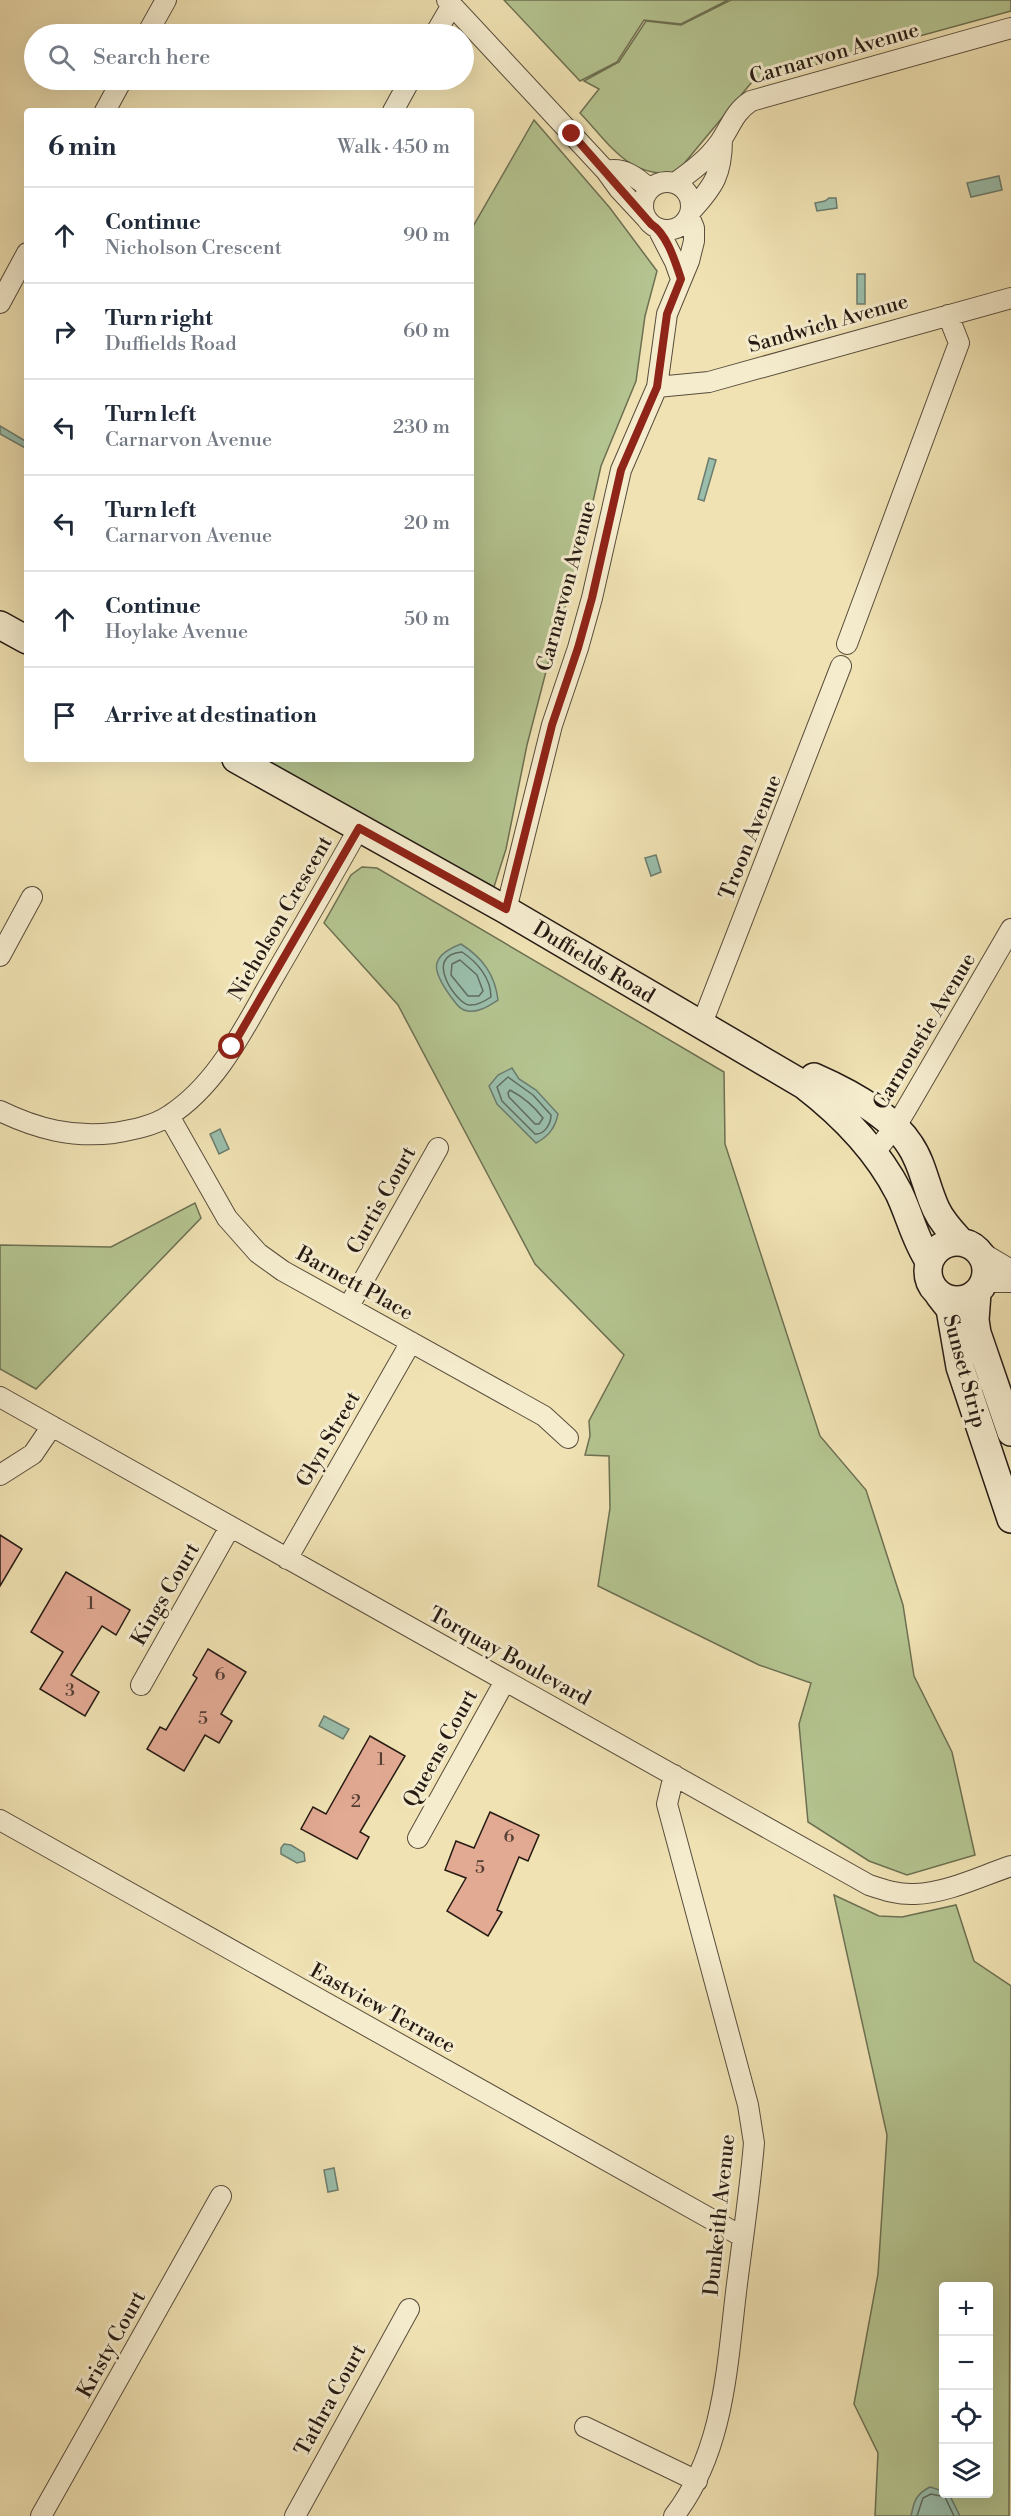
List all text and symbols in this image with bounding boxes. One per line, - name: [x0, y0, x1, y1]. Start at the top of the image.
- street label: Carnarvon Avenue: [746, 17, 922, 91]
- search box: [24, 24, 474, 90]
- icon: search: [45, 41, 78, 74]
- text: Search here: [93, 44, 210, 71]
- route end: [558, 120, 584, 146]
- text: 6 min: [48, 131, 116, 163]
- text: Walk · 450 m: [337, 135, 450, 160]
- text: Continue: [105, 209, 201, 236]
- icon: ahead: [48, 219, 81, 252]
- text: 90 m: [403, 223, 450, 248]
- text: Nicholson Crescent: [105, 236, 282, 261]
- street label: Sandwich Avenue: [745, 289, 911, 359]
- text: Turn right: [105, 305, 213, 332]
- icon: right: [48, 315, 81, 348]
- text: 60 m: [403, 319, 450, 344]
- text: Duffields Road: [105, 332, 237, 357]
- text: Turn left: [105, 401, 196, 428]
- icon: left: [48, 411, 81, 444]
- text: 230 m: [393, 415, 450, 440]
- text: Carnarvon Avenue: [105, 428, 272, 453]
- text: Turn left: [105, 497, 196, 524]
- street label: Carnarvon Avenue: [532, 498, 602, 674]
- icon: left: [48, 507, 81, 540]
- text: 20 m: [404, 511, 450, 536]
- text: Carnarvon Avenue: [105, 524, 272, 549]
- text: Continue: [105, 593, 201, 620]
- icon: ahead: [48, 603, 81, 636]
- text: 50 m: [404, 607, 450, 632]
- text: Hoylake Avenue: [105, 620, 248, 645]
- icon: arrive: [48, 699, 81, 732]
- text: Arrive at destination: [105, 702, 317, 729]
- street label: Troon Avenue: [714, 771, 788, 904]
- street label: Nicholson Crescent: [223, 831, 339, 1005]
- street label: Duffields Road: [528, 916, 659, 1010]
- street label: Carnoustie Avenue: [868, 948, 982, 1115]
- route start: [218, 1033, 244, 1059]
- street label: Curtis Court: [342, 1142, 422, 1259]
- street label: Barnett Place: [291, 1241, 417, 1327]
- street label: Sunset Strip: [936, 1312, 992, 1431]
- street label: Glyn Street: [291, 1387, 367, 1492]
- street label: Kings Court: [126, 1538, 206, 1651]
- house number: 1: [87, 1592, 95, 1615]
- street label: Torquay Boulevard: [424, 1602, 595, 1712]
- house number: 6: [215, 1663, 226, 1686]
- house number: 3: [65, 1679, 75, 1702]
- street label: Queens Court: [398, 1684, 484, 1812]
- house number: 5: [198, 1707, 208, 1730]
- house number: 1: [377, 1748, 385, 1771]
- house number: 2: [351, 1790, 361, 1813]
- house number: 6: [504, 1825, 515, 1848]
- house number: 5: [475, 1856, 485, 1879]
- street label: Eastview Terrace: [305, 1958, 460, 2060]
- street label: Dunkeith Avenue: [699, 2133, 741, 2297]
- map controls: [939, 2282, 993, 2498]
- button: +: [939, 2282, 993, 2336]
- street label: Kristy Court: [72, 2286, 152, 2403]
- button: −: [939, 2336, 993, 2390]
- street label: Tathra Court: [290, 2340, 372, 2461]
- button: locate: [939, 2390, 993, 2444]
- button: layers: [939, 2444, 993, 2498]

